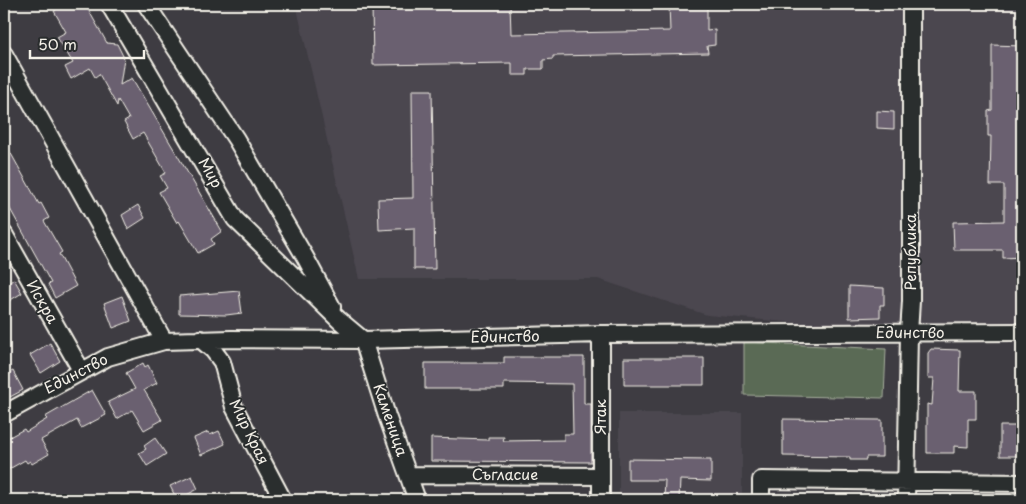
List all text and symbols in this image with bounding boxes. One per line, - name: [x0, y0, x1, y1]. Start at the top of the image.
- scale bar: [30, 28, 144, 60]
- text: 50 m: [38, 32, 77, 55]
- street label: Мир: [193, 153, 229, 192]
- street label: Република: [898, 213, 921, 291]
- street label: Искра: [22, 275, 65, 328]
- street label: Единство: [875, 320, 945, 343]
- street label: Единство: [470, 323, 540, 348]
- street label: Единство: [39, 347, 111, 399]
- street label: Каменица: [368, 380, 415, 459]
- street label: Мир Края: [225, 395, 276, 468]
- street label: Ятак: [588, 399, 611, 435]
- street label: Съгласие: [472, 462, 538, 485]

